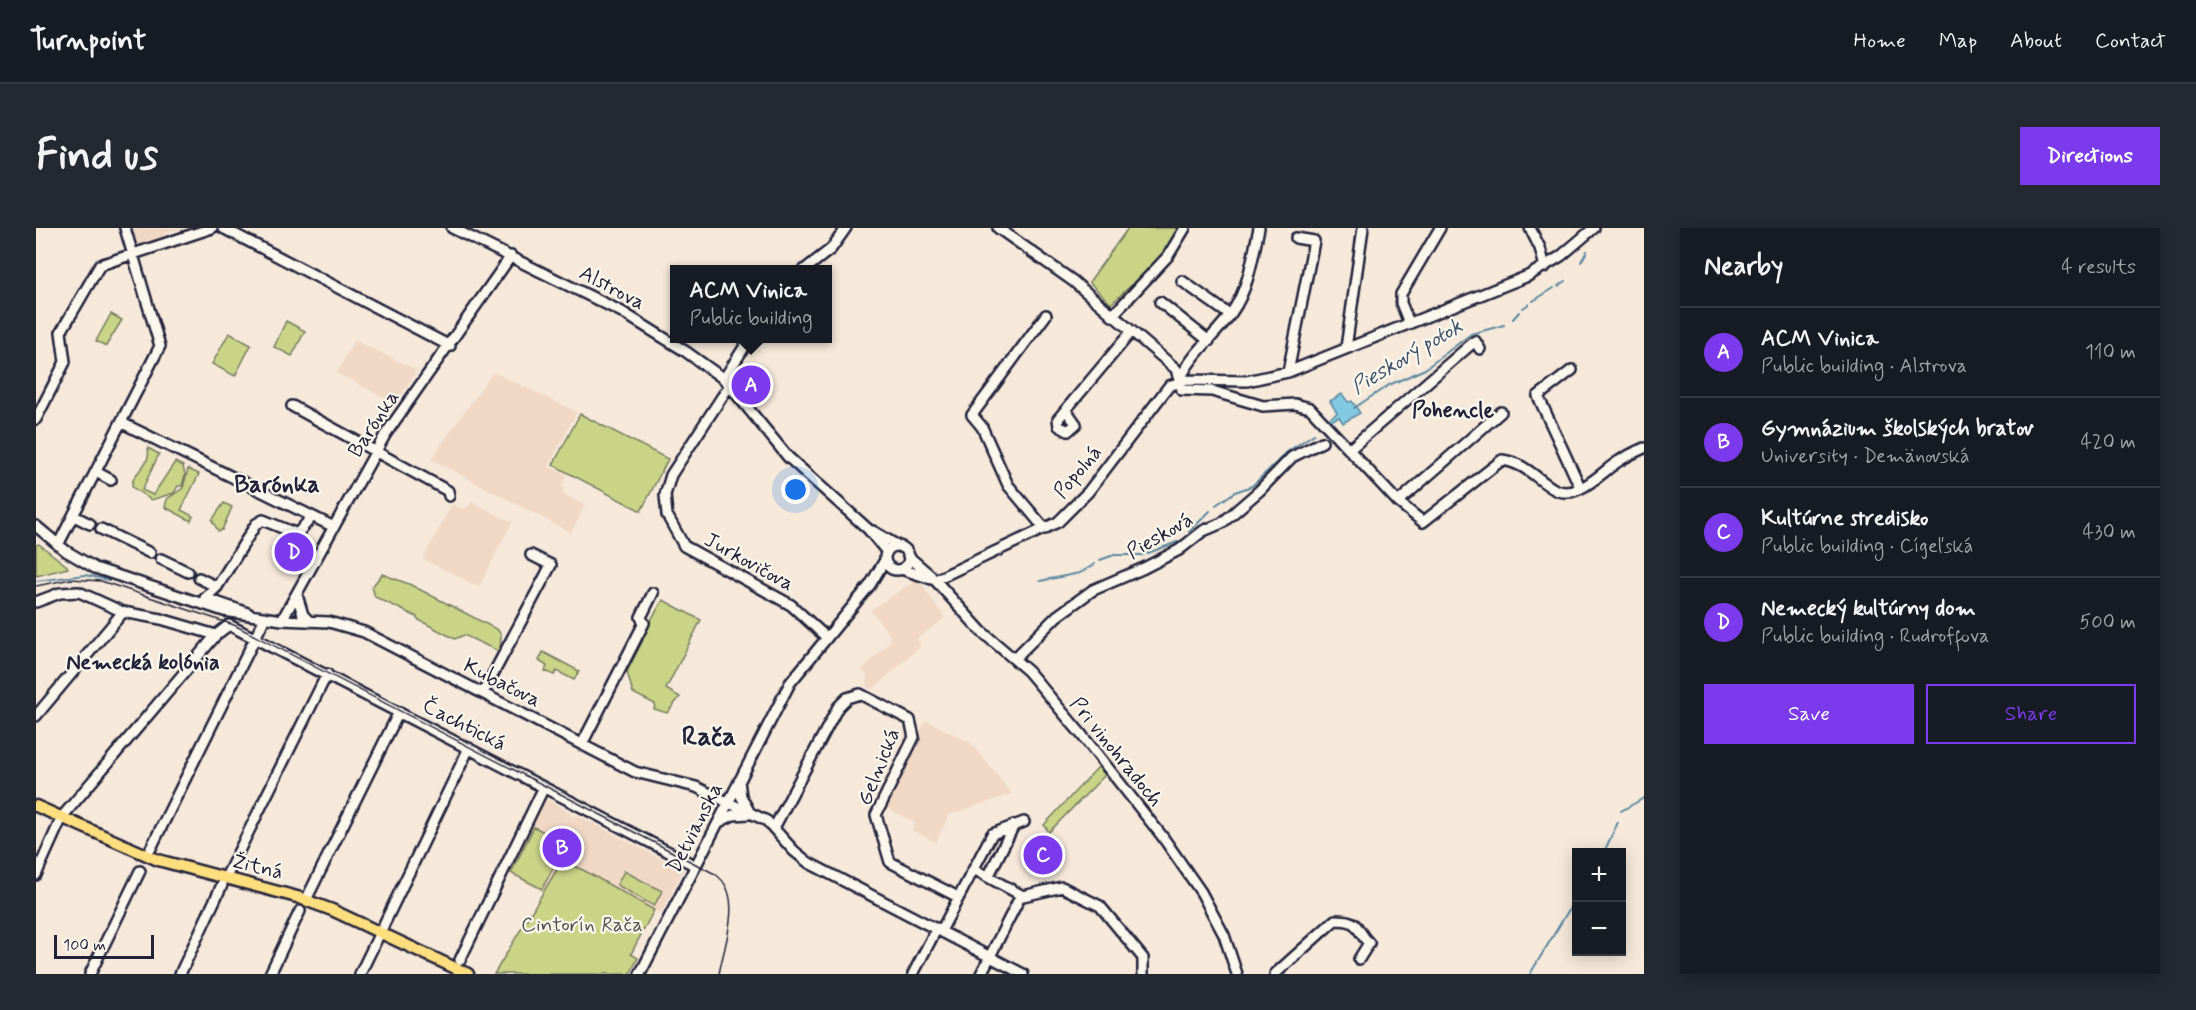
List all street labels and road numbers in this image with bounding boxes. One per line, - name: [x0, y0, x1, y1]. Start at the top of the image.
- street label: Alstrova: [574, 259, 650, 317]
- street label: Barónka: [342, 385, 406, 463]
- street label: Popolná: [1048, 439, 1108, 505]
- street label: Piesková: [1122, 506, 1198, 566]
- street label: Jurkovičova: [699, 526, 799, 598]
- street label: Kubačova: [459, 652, 545, 714]
- street label: Pri vinohradoch: [1063, 691, 1169, 813]
- street label: Čachtická: [417, 692, 511, 758]
- street label: Gelnická: [851, 724, 907, 810]
- street label: Detvianska: [660, 778, 730, 878]
- street label: Žitná: [230, 847, 286, 887]

